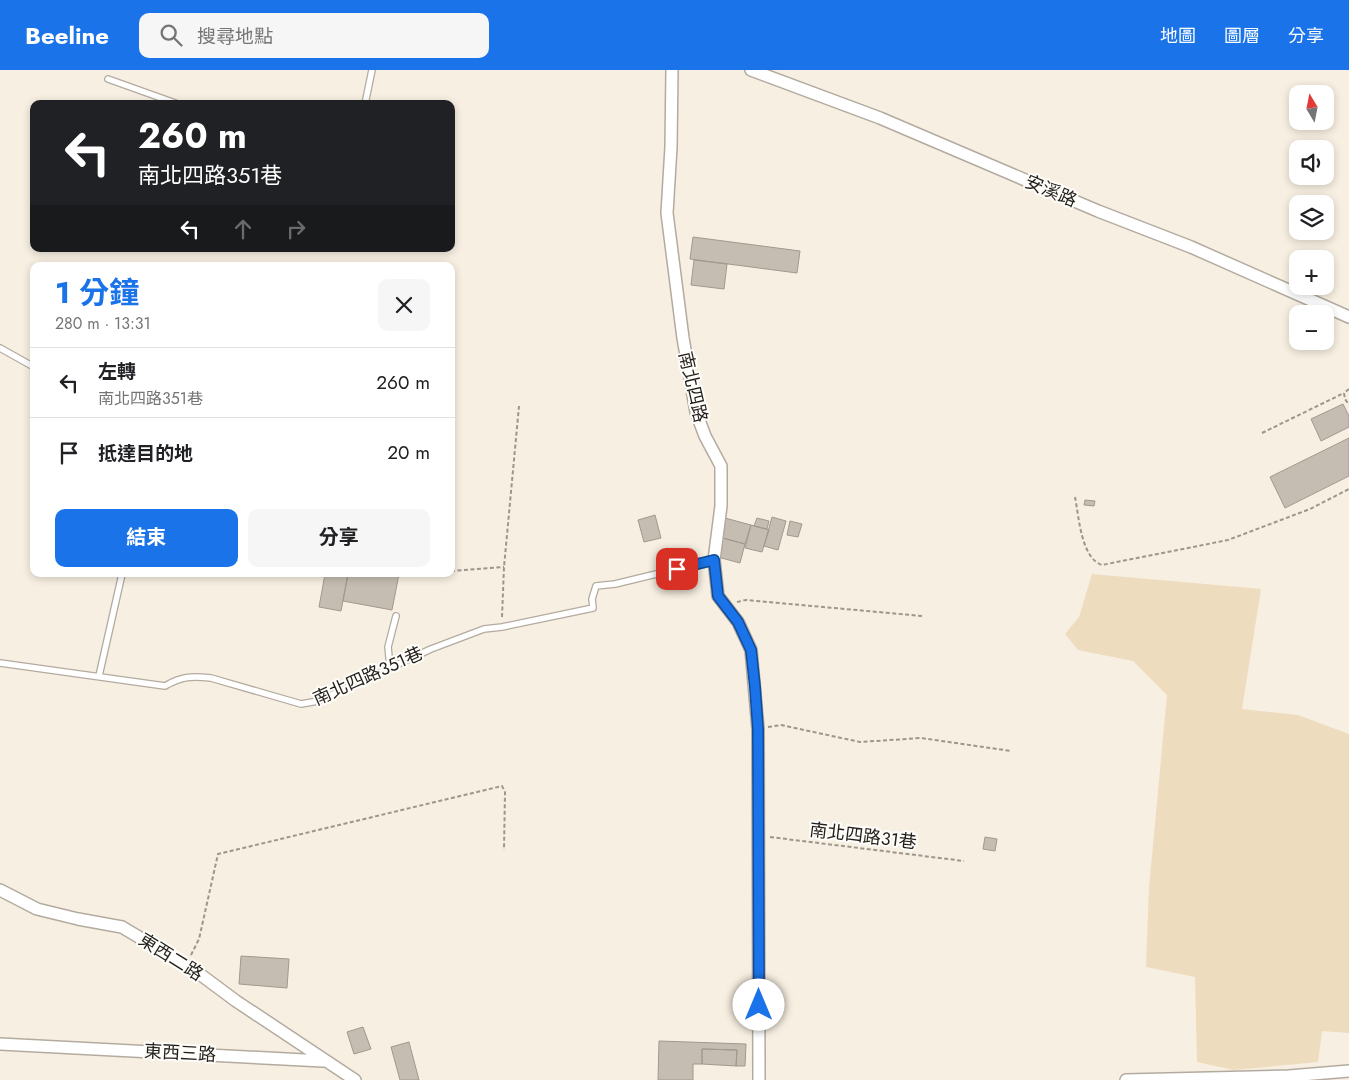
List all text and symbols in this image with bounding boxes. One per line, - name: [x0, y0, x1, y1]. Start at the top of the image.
- search box: [139, 13, 489, 58]
- text: Beeline: [25, 18, 109, 53]
- icon: search: [157, 21, 185, 49]
- text: 搜尋地點: [197, 23, 273, 50]
- text: 地圖: [1160, 23, 1196, 49]
- text: 圖層: [1224, 23, 1260, 49]
- text: 分享: [1288, 23, 1324, 49]
- north arrow: [1289, 85, 1334, 130]
- map controls: [1289, 85, 1334, 350]
- text: 260 m: [138, 111, 247, 161]
- icon: left: [55, 120, 120, 185]
- button: sound: [1289, 140, 1334, 185]
- text: 南北四路351巷: [138, 159, 282, 191]
- street label: 安溪路: [1021, 168, 1081, 214]
- button: layers: [1289, 195, 1334, 240]
- icon: left: [176, 215, 204, 243]
- icon: ahead: [229, 215, 257, 243]
- icon: right: [282, 215, 310, 243]
- button: +: [1289, 250, 1334, 295]
- text: 1 分鐘: [55, 271, 139, 314]
- button: close: [378, 279, 430, 331]
- button: −: [1289, 305, 1334, 350]
- text: 280 m · 13:31: [55, 312, 151, 335]
- street label: 南北四路: [672, 349, 714, 425]
- text: 左轉: [98, 358, 136, 385]
- icon: left: [55, 369, 83, 397]
- text: 260 m: [376, 369, 430, 396]
- text: 南北四路351巷: [98, 387, 203, 410]
- icon: arrive: [55, 439, 83, 467]
- text: 20 m: [387, 439, 430, 466]
- text: 抵達目的地: [98, 440, 193, 467]
- button: 結束: [55, 509, 238, 567]
- button: 分享: [248, 509, 430, 567]
- pin: [656, 548, 698, 590]
- icon: arrive: [663, 555, 691, 583]
- street label: 南北四路351巷: [309, 640, 427, 712]
- street label: 南北四路31巷: [808, 817, 918, 855]
- street label: 東西二路: [134, 927, 208, 987]
- position arrow: [732, 978, 784, 1030]
- street label: 東西三路: [143, 1038, 217, 1068]

